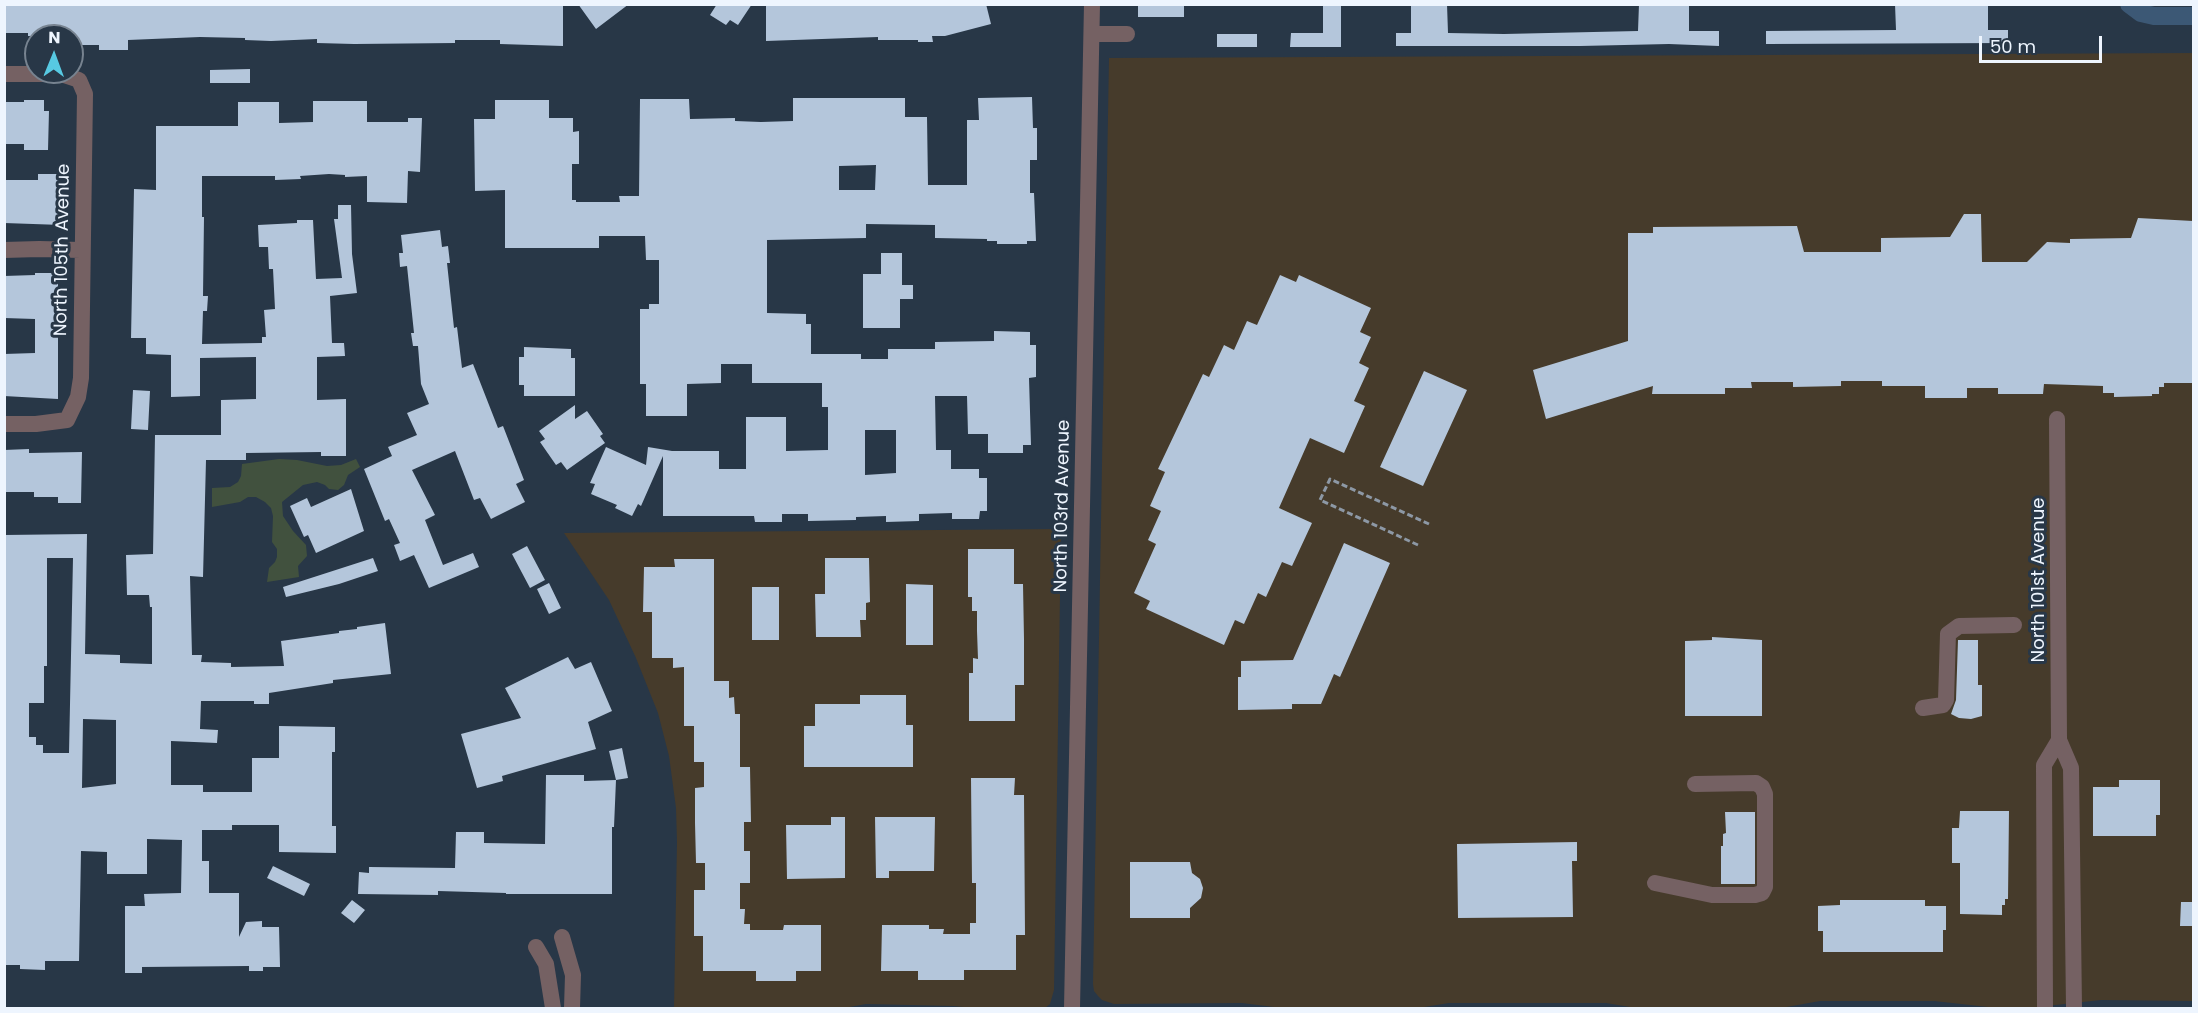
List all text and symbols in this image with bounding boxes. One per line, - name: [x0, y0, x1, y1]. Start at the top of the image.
- north arrow: [24, 24, 84, 84]
- scale bar: [1982, 24, 2105, 62]
- text: N: [48, 26, 61, 49]
- text: 50 m: [1990, 34, 2036, 59]
- street label: North 105th Avenue: [51, 164, 75, 336]
- street label: North 103rd Avenue: [1051, 419, 1075, 593]
- street label: North 101st Avenue: [2028, 498, 2050, 662]

